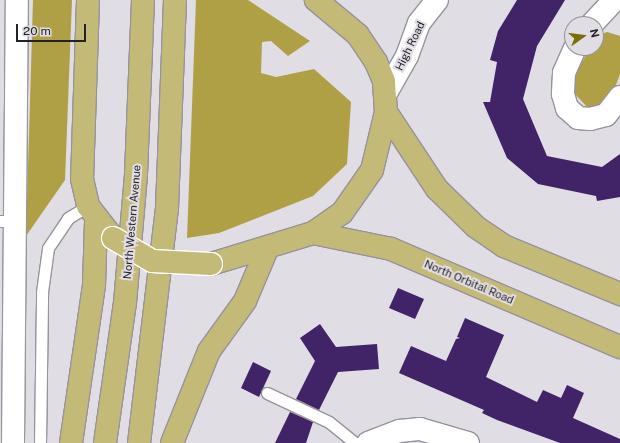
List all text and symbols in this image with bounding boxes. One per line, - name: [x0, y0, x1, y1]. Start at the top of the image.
- scale bar: [18, 16, 88, 42]
- north arrow: [564, 16, 604, 56]
- street label: High Road: [392, 19, 428, 73]
- text: 20 m: [23, 24, 51, 38]
- text: N: [588, 28, 602, 39]
- street label: North Western Avenue: [120, 164, 144, 280]
- street label: North Orbital Road: [422, 257, 516, 307]

